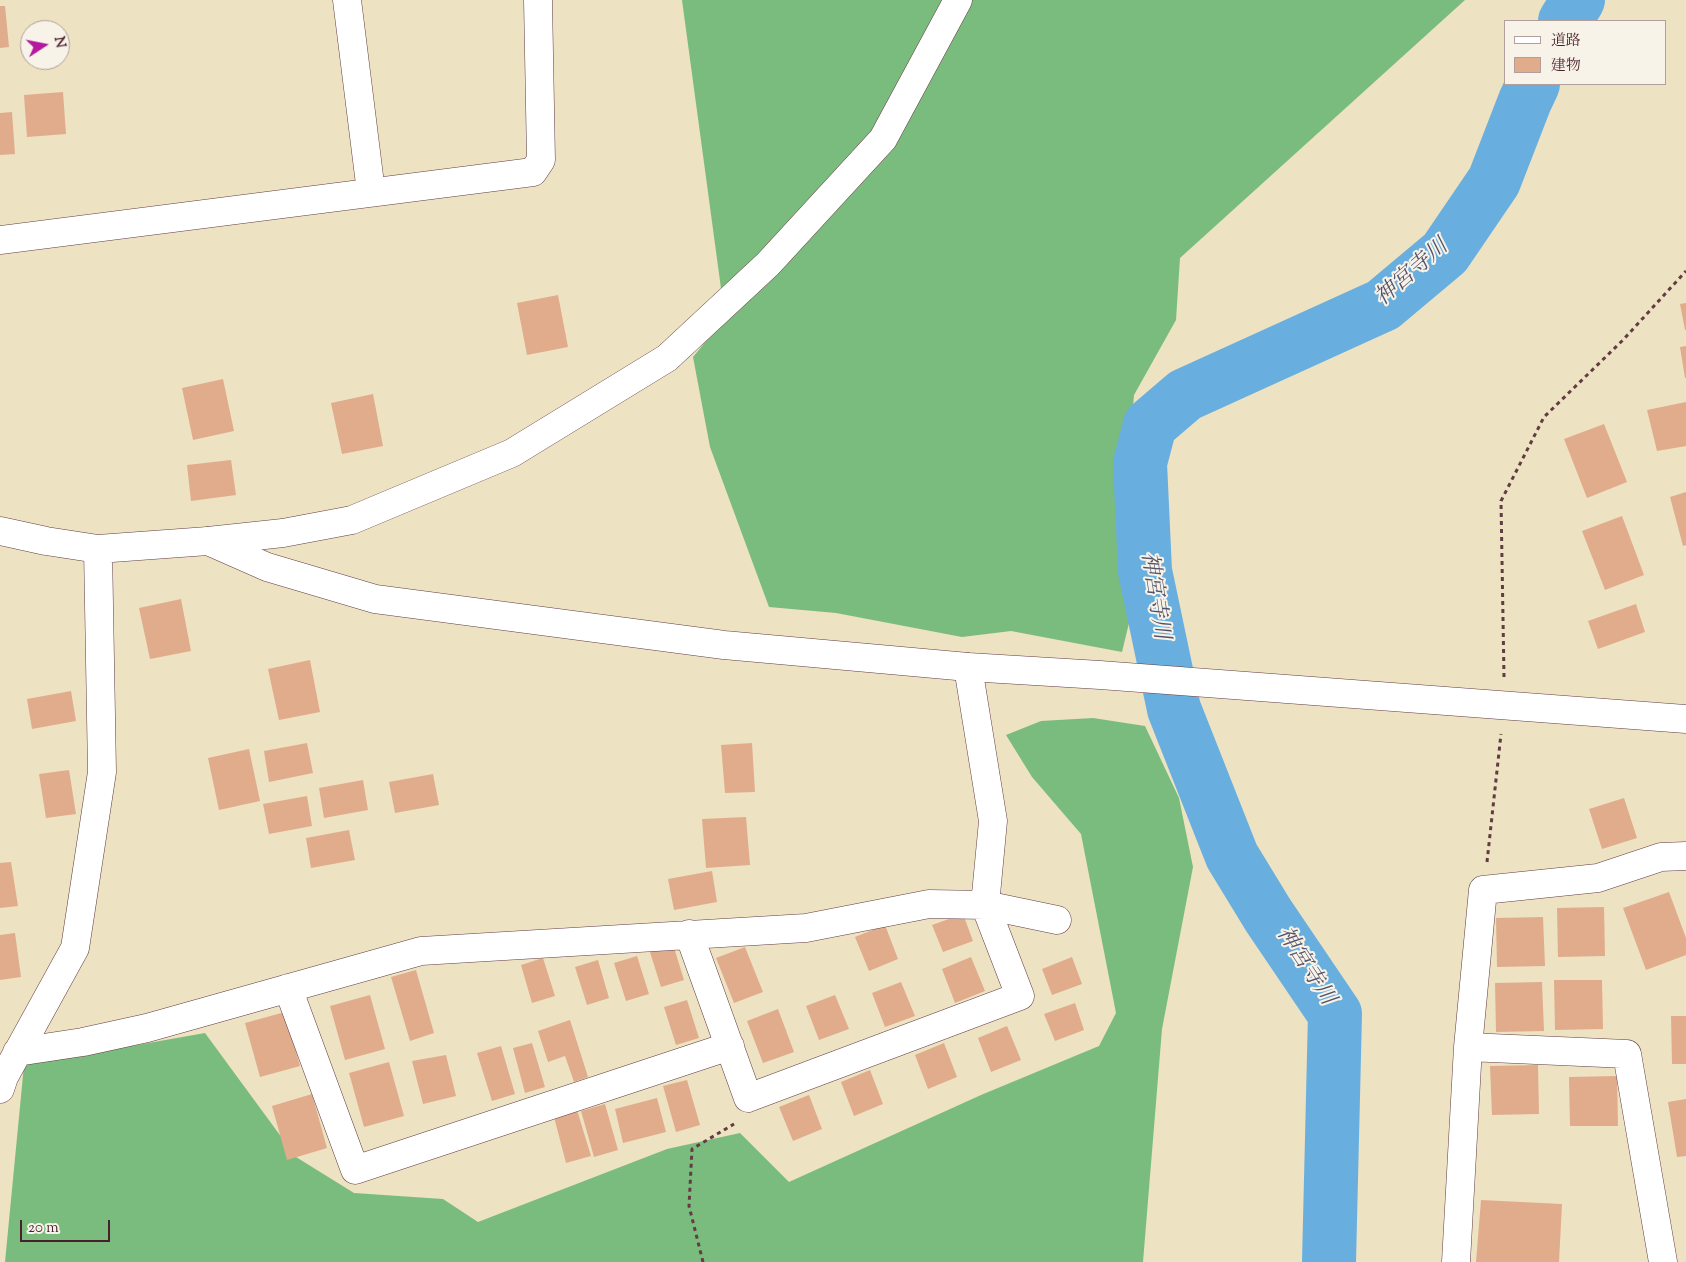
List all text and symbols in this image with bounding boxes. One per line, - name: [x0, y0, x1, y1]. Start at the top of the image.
- north arrow: [20, 20, 70, 70]
- legend: [1504, 20, 1666, 85]
- text: 道路: [1551, 31, 1581, 52]
- text: N: [48, 35, 70, 50]
- text: 建物: [1551, 56, 1581, 77]
- water label: 神宮寺川: [1371, 235, 1455, 313]
- water label: 神宮寺川: [1133, 550, 1173, 642]
- water label: 神宮寺川: [1269, 923, 1339, 1011]
- scale bar: [22, 1210, 112, 1242]
- text: 20 m: [28, 1218, 59, 1239]

